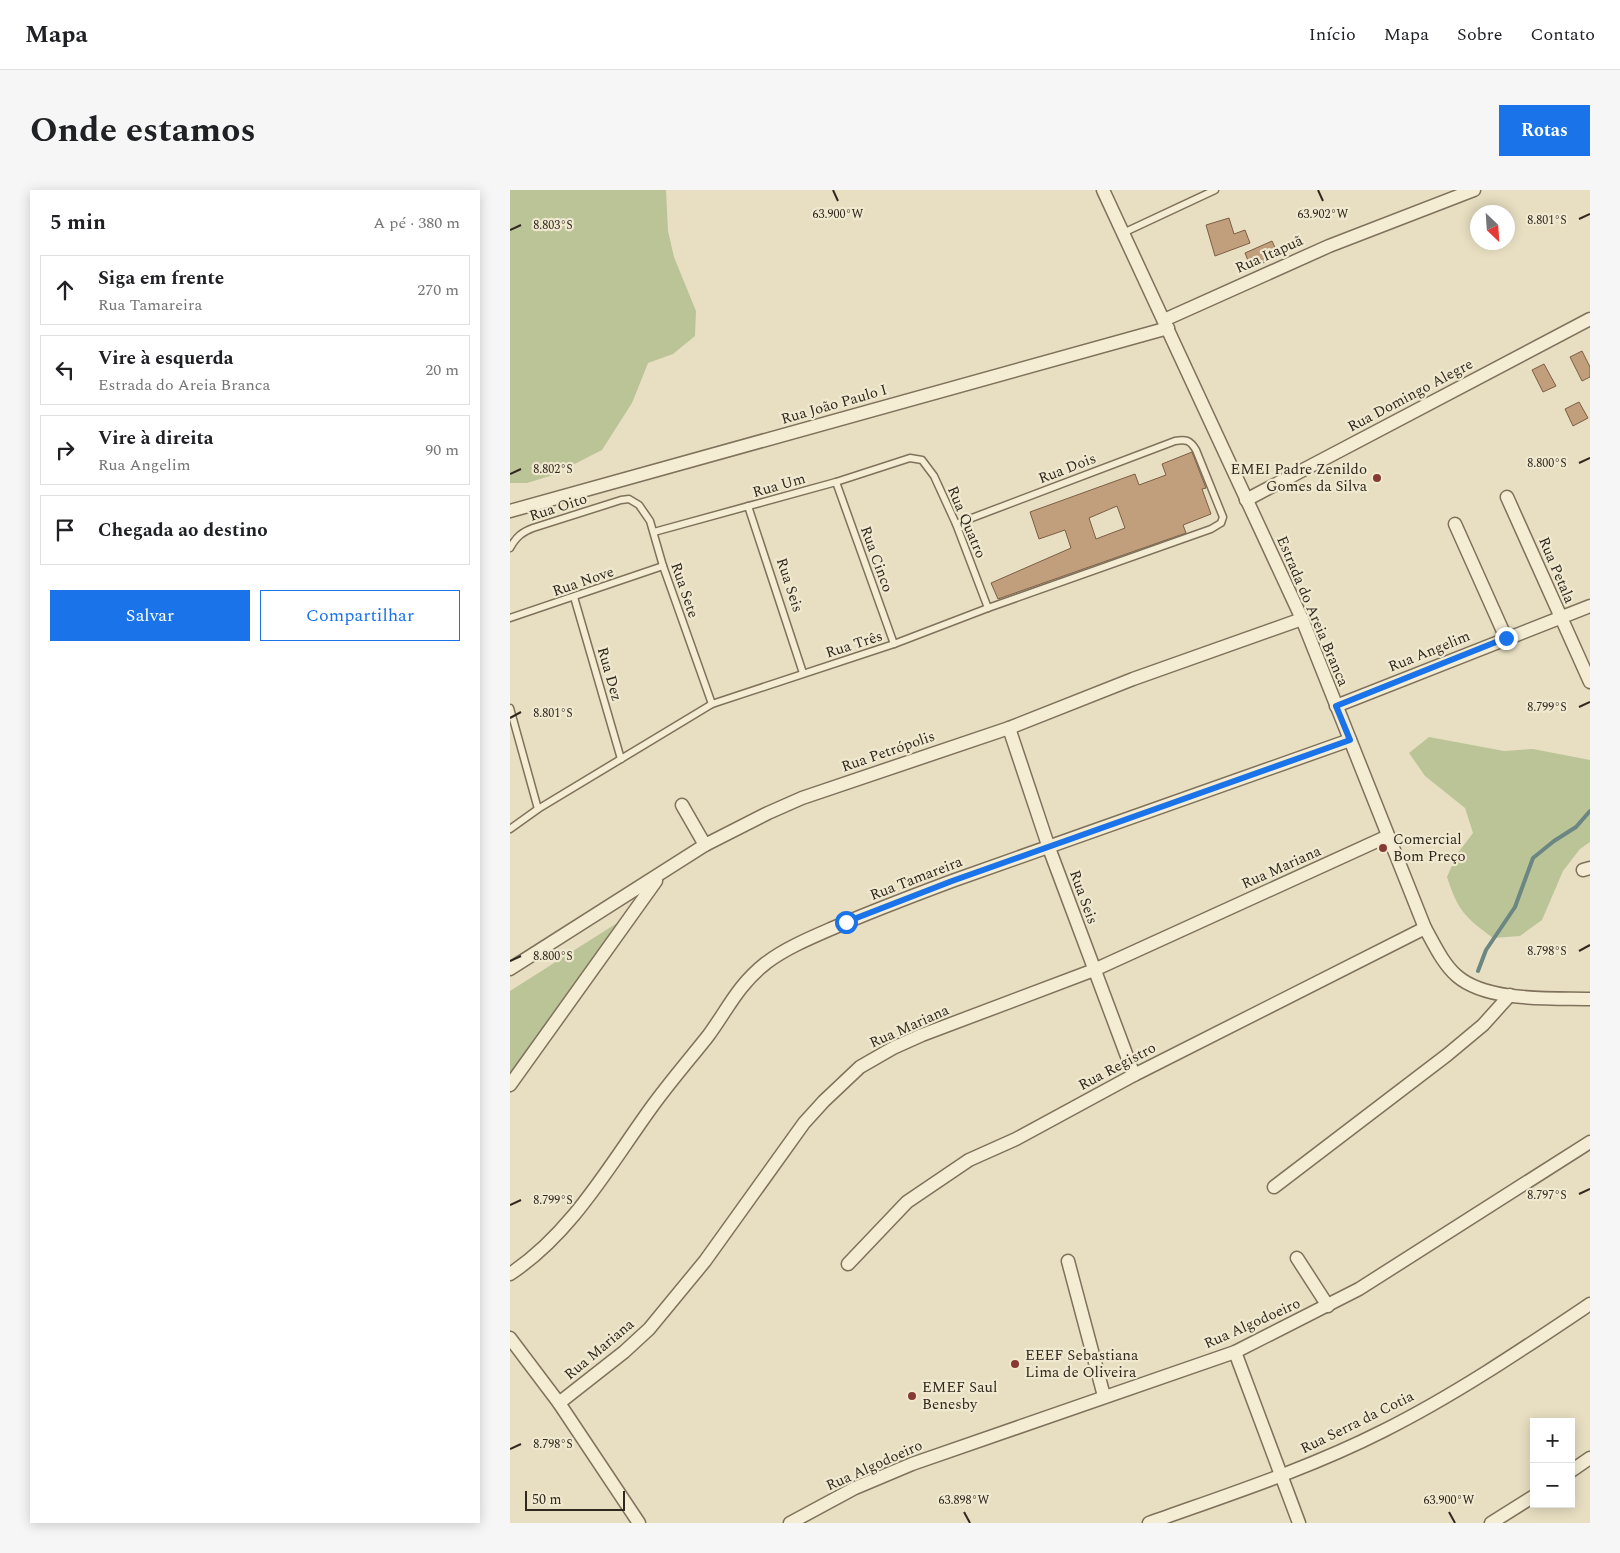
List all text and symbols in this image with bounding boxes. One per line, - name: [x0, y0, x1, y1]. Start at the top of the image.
- text: Mapa: [25, 17, 88, 53]
- text: Início: [1309, 21, 1356, 48]
- text: Mapa: [1384, 21, 1429, 48]
- text: Sobre: [1457, 21, 1502, 48]
- text: Contato: [1530, 21, 1595, 48]
- text: Onde estamos: [30, 104, 256, 157]
- button: Rotas: [1499, 105, 1590, 156]
- text: 63.900°W: [813, 205, 864, 224]
- text: 63.902°W: [1298, 205, 1349, 224]
- north arrow: [1470, 205, 1515, 250]
- text: 5 min: [50, 207, 106, 239]
- text: A pé · 380 m: [373, 211, 460, 235]
- text: 8.801°S: [1527, 211, 1567, 230]
- text: 8.803°S: [533, 216, 573, 235]
- street label: Rua Itapuã: [1232, 229, 1307, 280]
- text: Siga em frente: [98, 264, 224, 293]
- icon: ahead: [51, 276, 79, 304]
- text: 270 m: [417, 278, 459, 302]
- text: Rua Tamareira: [98, 293, 202, 317]
- text: Vire à esquerda: [98, 344, 234, 373]
- street label: Rua Domingo Alegre: [1343, 353, 1477, 438]
- icon: left: [51, 356, 79, 384]
- text: 20 m: [425, 358, 459, 382]
- text: Estrada do Areia Branca: [98, 373, 270, 397]
- street label: Rua João Paulo I: [778, 378, 890, 431]
- text: Vire à direita: [98, 424, 214, 453]
- icon: right: [51, 436, 79, 464]
- text: 90 m: [425, 438, 459, 462]
- street label: Rua Dois: [1035, 447, 1099, 490]
- text: Rua Angelim: [98, 453, 190, 477]
- text: 8.800°S: [1527, 454, 1567, 473]
- place label: EMEI Padre Zenildo Gomes da Silva: [1231, 458, 1368, 498]
- text: 8.802°S: [533, 460, 573, 479]
- street label: Rua Um: [750, 467, 808, 504]
- marker: EMEI Padre Zenildo Gomes da Silva: [1371, 472, 1383, 484]
- street label: Rua Quatro: [941, 482, 992, 562]
- street label: Rua Oito: [526, 487, 590, 528]
- icon: arrive: [51, 516, 79, 544]
- text: Chegada ao destino: [98, 516, 268, 545]
- street label: Rua Cinco: [854, 523, 899, 596]
- street label: Estrada do Areia Branca: [1270, 532, 1355, 691]
- street label: Rua Petala: [1532, 533, 1581, 608]
- street label: Rua Seis: [770, 555, 809, 615]
- street label: Rua Sete: [664, 559, 705, 621]
- street label: Rua Nove: [549, 560, 617, 603]
- button: Salvar: [50, 590, 250, 641]
- button: Compartilhar: [260, 590, 460, 641]
- street label: Rua Três: [823, 624, 886, 664]
- street label: Rua Angelim: [1385, 625, 1474, 678]
- route end: [1495, 627, 1518, 650]
- street label: Rua Dez: [591, 644, 628, 704]
- text: 8.799°S: [1527, 698, 1567, 717]
- text: 8.801°S: [533, 704, 573, 723]
- street label: Rua Petrópolis: [838, 725, 938, 778]
- place label: Comercial Bom Preço: [1393, 828, 1466, 868]
- street label: Rua Mariana: [1238, 839, 1325, 895]
- marker: Comercial Bom Preço: [1377, 842, 1389, 854]
- street label: Rua Tamareira: [866, 850, 967, 907]
- street label: Rua Seis: [1063, 867, 1104, 927]
- route start: [835, 911, 858, 934]
- text: 8.798°S: [1527, 942, 1567, 961]
- text: 8.800°S: [533, 947, 573, 966]
- street label: Rua Mariana: [866, 998, 953, 1054]
- street label: Rua Registro: [1074, 1036, 1160, 1097]
- text: 8.797°S: [1527, 1186, 1567, 1205]
- text: 8.799°S: [533, 1191, 573, 1210]
- street label: Rua Algodoeiro: [1200, 1292, 1304, 1355]
- street label: Rua Mariana: [559, 1313, 640, 1386]
- place label: EEEF Sebastiana Lima de Oliveira: [1025, 1344, 1139, 1384]
- marker: EEEF Sebastiana Lima de Oliveira: [1009, 1358, 1021, 1370]
- place label: EMEF Saul Benesby: [922, 1376, 997, 1416]
- street label: Rua Serra da Cotia: [1297, 1385, 1419, 1460]
- marker: EMEF Saul Benesby: [906, 1390, 918, 1402]
- map controls: [1530, 1418, 1575, 1508]
- button: +: [1530, 1418, 1575, 1463]
- street label: Rua Algodoeiro: [822, 1434, 926, 1497]
- text: 8.798°S: [533, 1435, 573, 1454]
- button: −: [1530, 1463, 1575, 1508]
- scale bar: [525, 1488, 625, 1511]
- text: 50 m: [532, 1489, 562, 1510]
- text: 63.898°W: [939, 1491, 990, 1510]
- text: 63.900°W: [1424, 1491, 1475, 1510]

